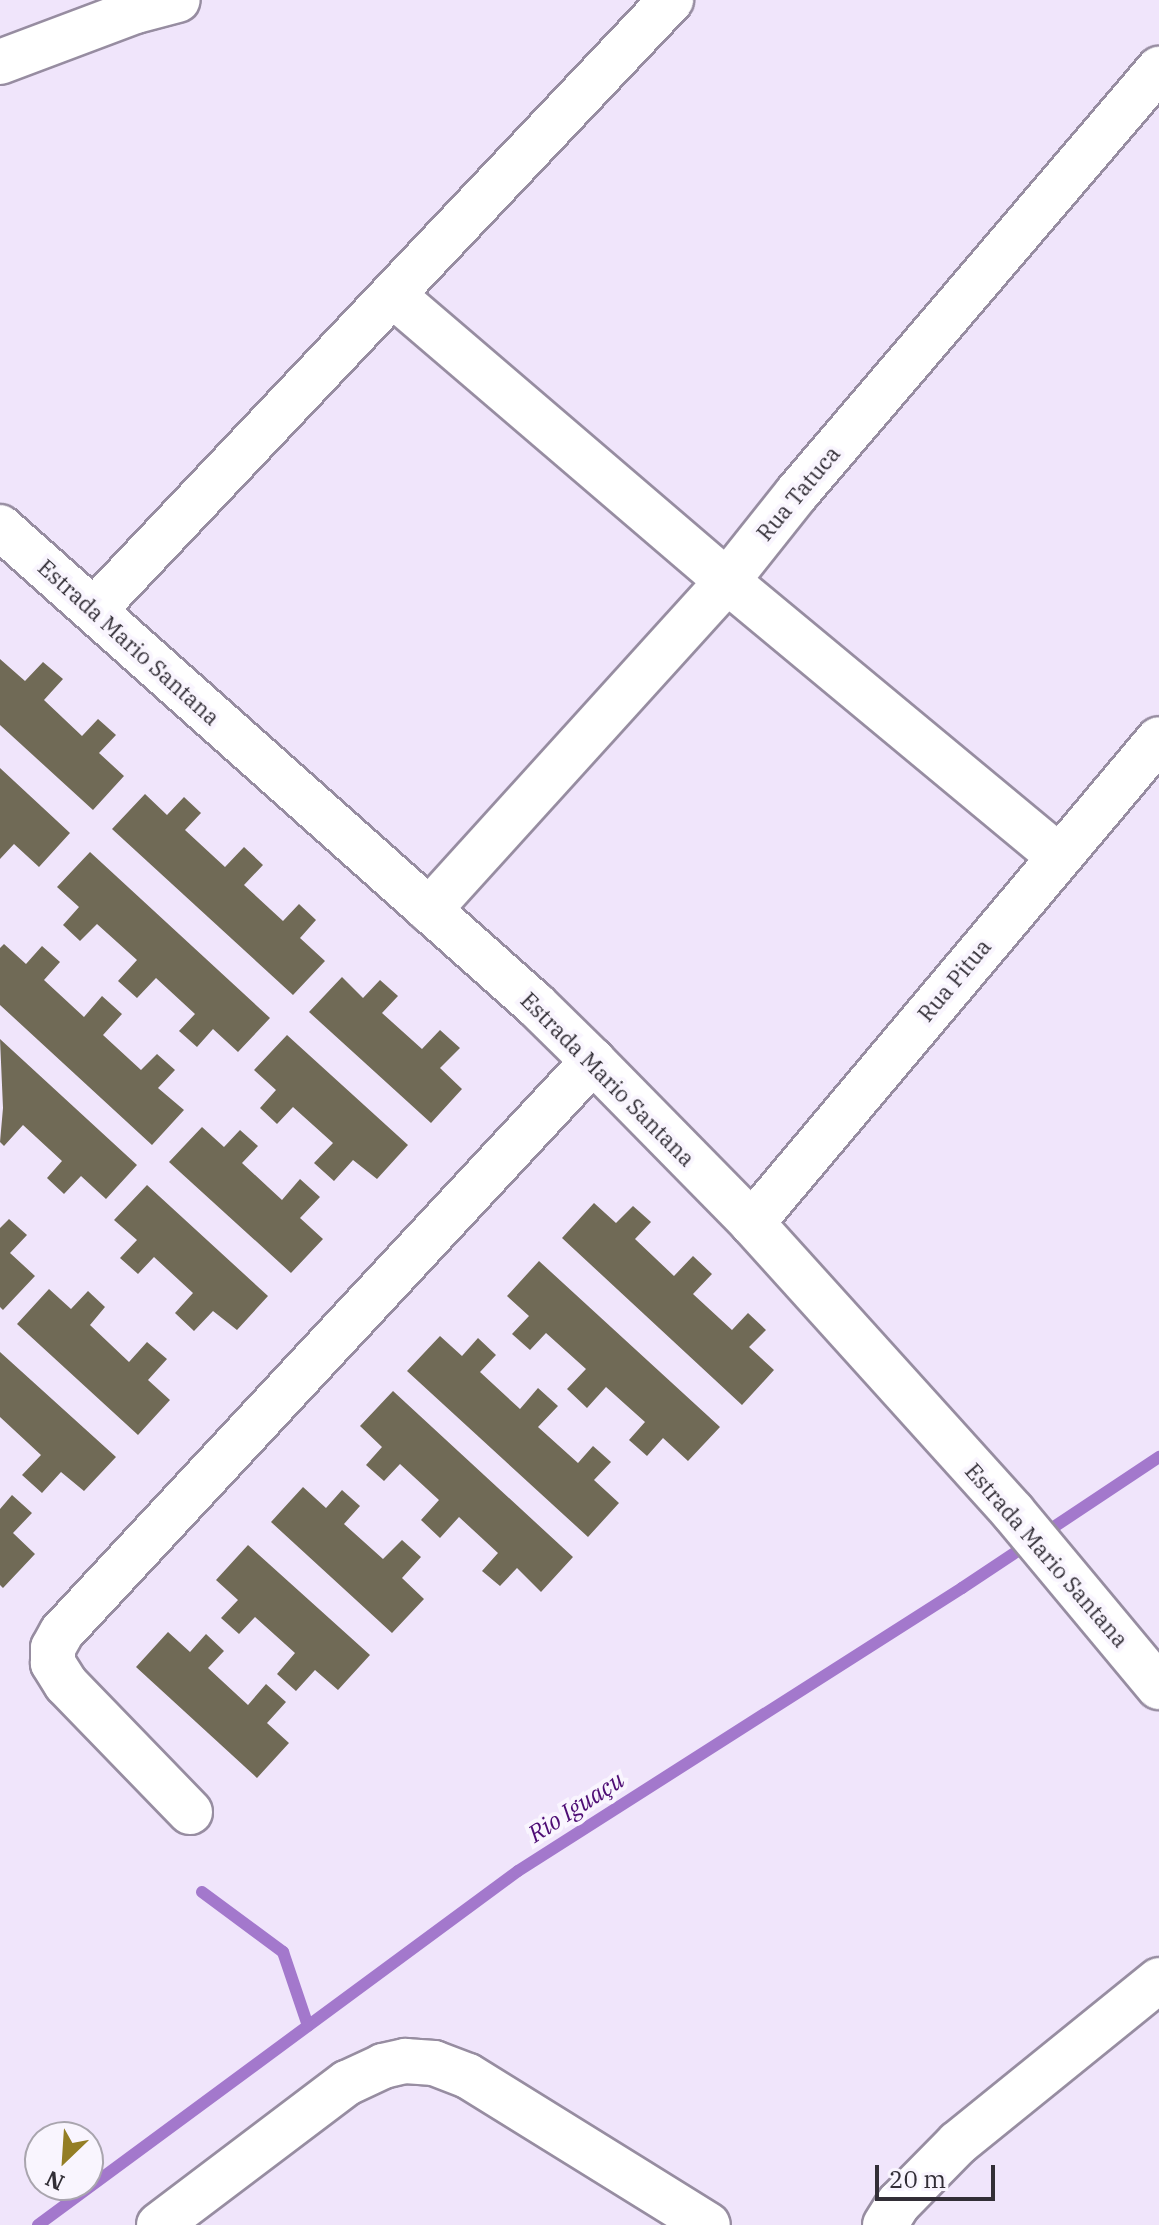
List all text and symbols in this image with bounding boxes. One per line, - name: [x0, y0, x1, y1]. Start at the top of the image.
- street label: Rua Tatuca: [751, 440, 845, 546]
- street label: Estrada Mario Santana: [33, 554, 225, 730]
- street label: Rua Pitua: [912, 933, 996, 1027]
- street label: Estrada Mario Santana: [516, 987, 700, 1171]
- street label: Estrada Mario Santana: [960, 1458, 1134, 1652]
- water label: Rio Iguaçu: [523, 1765, 629, 1849]
- north arrow: [24, 2121, 104, 2201]
- scale bar: [879, 2149, 999, 2199]
- text: 20 m: [889, 2163, 946, 2195]
- text: N: [40, 2165, 69, 2198]

